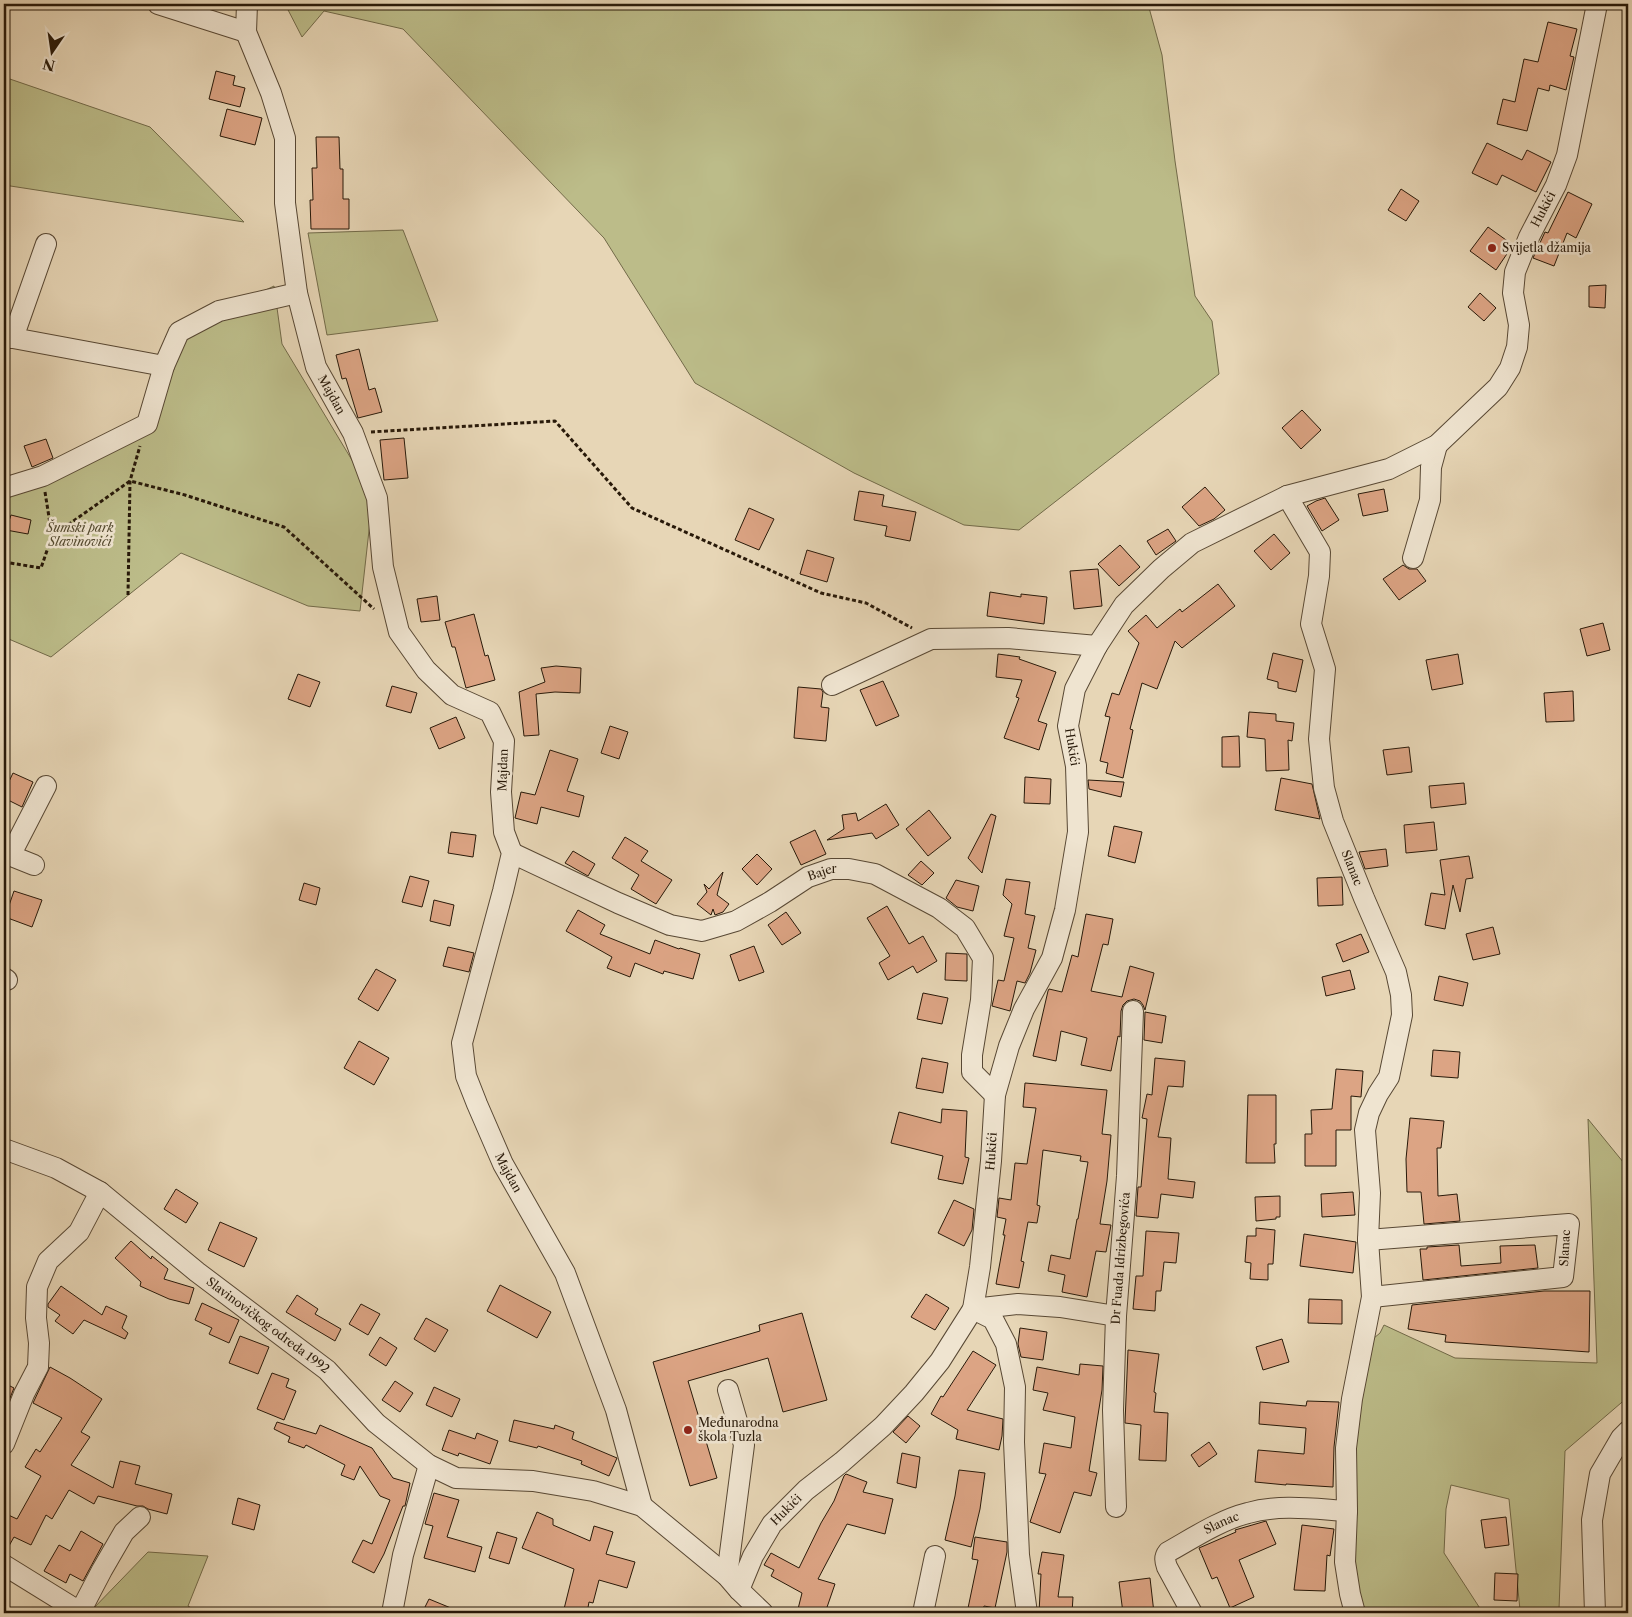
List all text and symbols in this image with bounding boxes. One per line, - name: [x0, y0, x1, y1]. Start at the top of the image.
- north arrow: [28, 28, 78, 78]
- text: N: [41, 55, 57, 75]
- street label: Hukići: [1527, 188, 1559, 229]
- place label: Svijetla džamija: [1502, 240, 1592, 255]
- marker: Svijetla džamija: [1486, 242, 1498, 254]
- street label: Majdan: [315, 372, 349, 417]
- park label: Šumski park Slavinovići: [46, 519, 114, 549]
- street label: Hukići: [1062, 727, 1083, 767]
- street label: Majdan: [494, 748, 511, 792]
- street label: Slanac: [1338, 848, 1366, 888]
- street label: Bajer: [805, 861, 837, 884]
- street label: Hukići: [982, 1132, 1000, 1171]
- street label: Majdan: [492, 1150, 526, 1195]
- street label: Dr Fuada Idrizbegovića: [1108, 1191, 1133, 1325]
- street label: Slanac: [1556, 1229, 1573, 1267]
- street label: Slavinovičkog odreda 1992: [204, 1274, 333, 1376]
- place label: Međunarodna škola Tuzla: [698, 1415, 779, 1444]
- marker: Međunarodna škola Tuzla: [682, 1424, 694, 1436]
- street label: Hukići: [767, 1490, 805, 1528]
- street label: Slanac: [1201, 1508, 1241, 1537]

